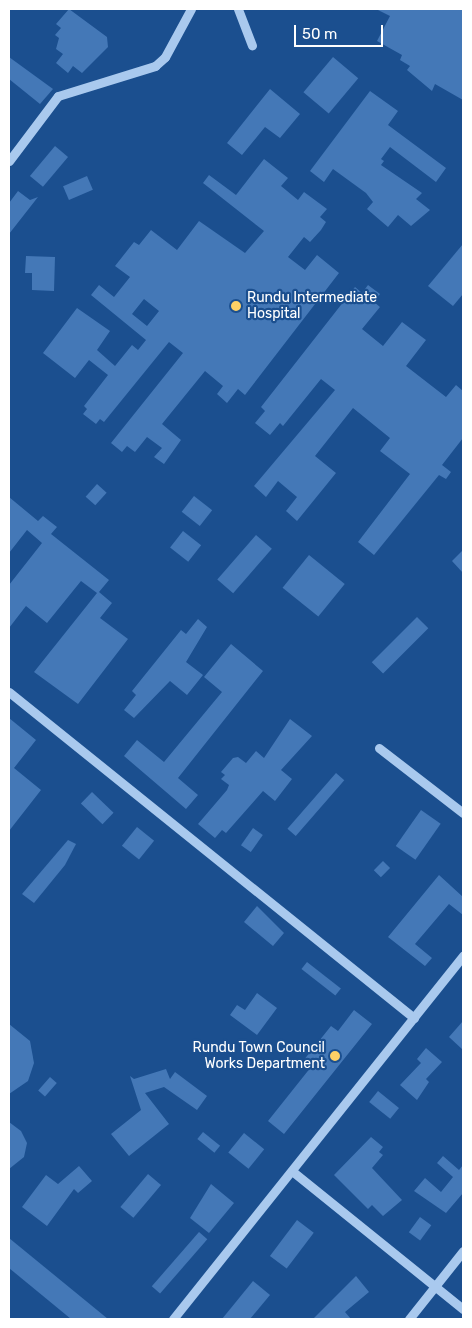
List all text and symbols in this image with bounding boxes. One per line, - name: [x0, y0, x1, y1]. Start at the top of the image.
- scale bar: [297, 15, 386, 47]
- text: 50 m: [302, 25, 337, 43]
- place label: Rundu Intermediate Hospital: [247, 290, 377, 322]
- marker: Rundu Intermediate Hospital: [229, 299, 243, 313]
- place label: Rundu Town Council Works Department: [192, 1040, 325, 1072]
- marker: Rundu Town Council Works Department: [329, 1050, 341, 1062]

